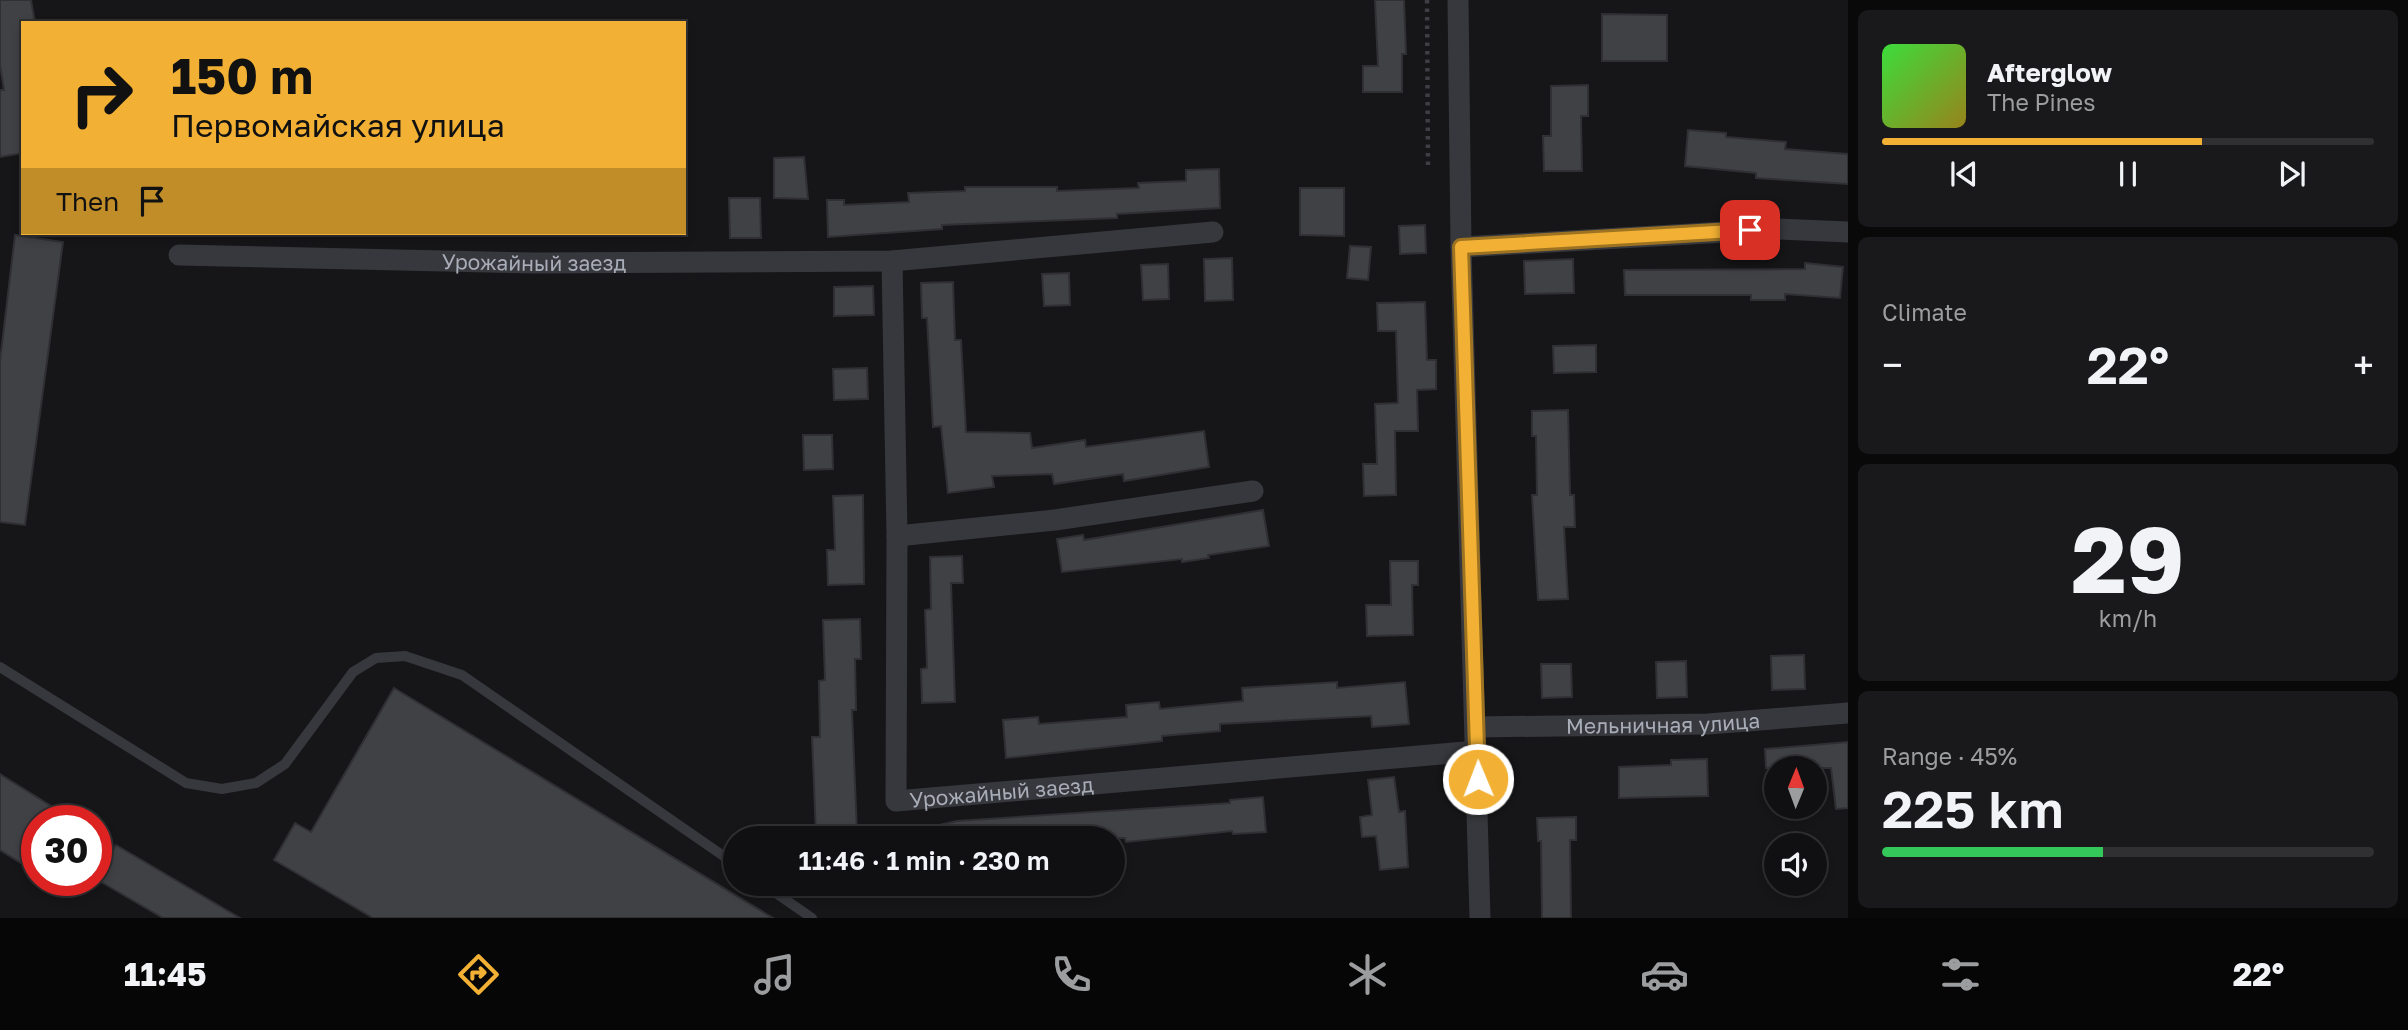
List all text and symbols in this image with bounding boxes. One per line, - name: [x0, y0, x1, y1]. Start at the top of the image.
- text: 150 m: [171, 46, 313, 105]
- icon: right: [56, 49, 147, 140]
- text: Afterglow: [1987, 57, 2112, 88]
- text: The Pines: [1987, 88, 2095, 116]
- text: Первомайская улица: [171, 106, 505, 144]
- icon: previous: [1945, 155, 1983, 193]
- icon: pause: [2109, 155, 2147, 193]
- icon: next: [2273, 155, 2311, 193]
- icon: arrive: [133, 182, 171, 220]
- text: Then: [56, 186, 119, 217]
- pin: [1720, 200, 1780, 260]
- icon: arrive: [1731, 211, 1769, 249]
- street label: Урожайный заезд: [441, 248, 627, 276]
- text: Climate: [1882, 298, 1967, 326]
- text: 22°: [2087, 333, 2169, 395]
- text: −: [1882, 342, 1903, 387]
- text: +: [2353, 342, 2374, 387]
- text: 29: [2071, 504, 2185, 613]
- text: km/h: [2099, 604, 2157, 632]
- street label: Мельничная улица: [1566, 707, 1761, 739]
- position arrow: [1441, 742, 1515, 816]
- text: Range · 45%: [1882, 742, 2017, 770]
- north arrow: [1764, 756, 1827, 819]
- map controls: [1764, 756, 1827, 896]
- street label: Урожайный заезд: [908, 771, 1095, 813]
- text: 225 km: [1882, 777, 2064, 839]
- speed limit sign: 30: [21, 805, 112, 896]
- button: sound: [1764, 833, 1827, 896]
- text: 11:46 · 1 min · 230 m: [798, 845, 1050, 876]
- icon: directions: [454, 950, 503, 999]
- icon: music: [750, 950, 799, 999]
- icon: phone: [1047, 950, 1096, 999]
- icon: climate: [1343, 950, 1392, 999]
- icon: car: [1640, 950, 1689, 999]
- icon: filters: [1936, 950, 1985, 999]
- text: 11:45: [124, 955, 206, 993]
- text: 22°: [2233, 955, 2284, 993]

